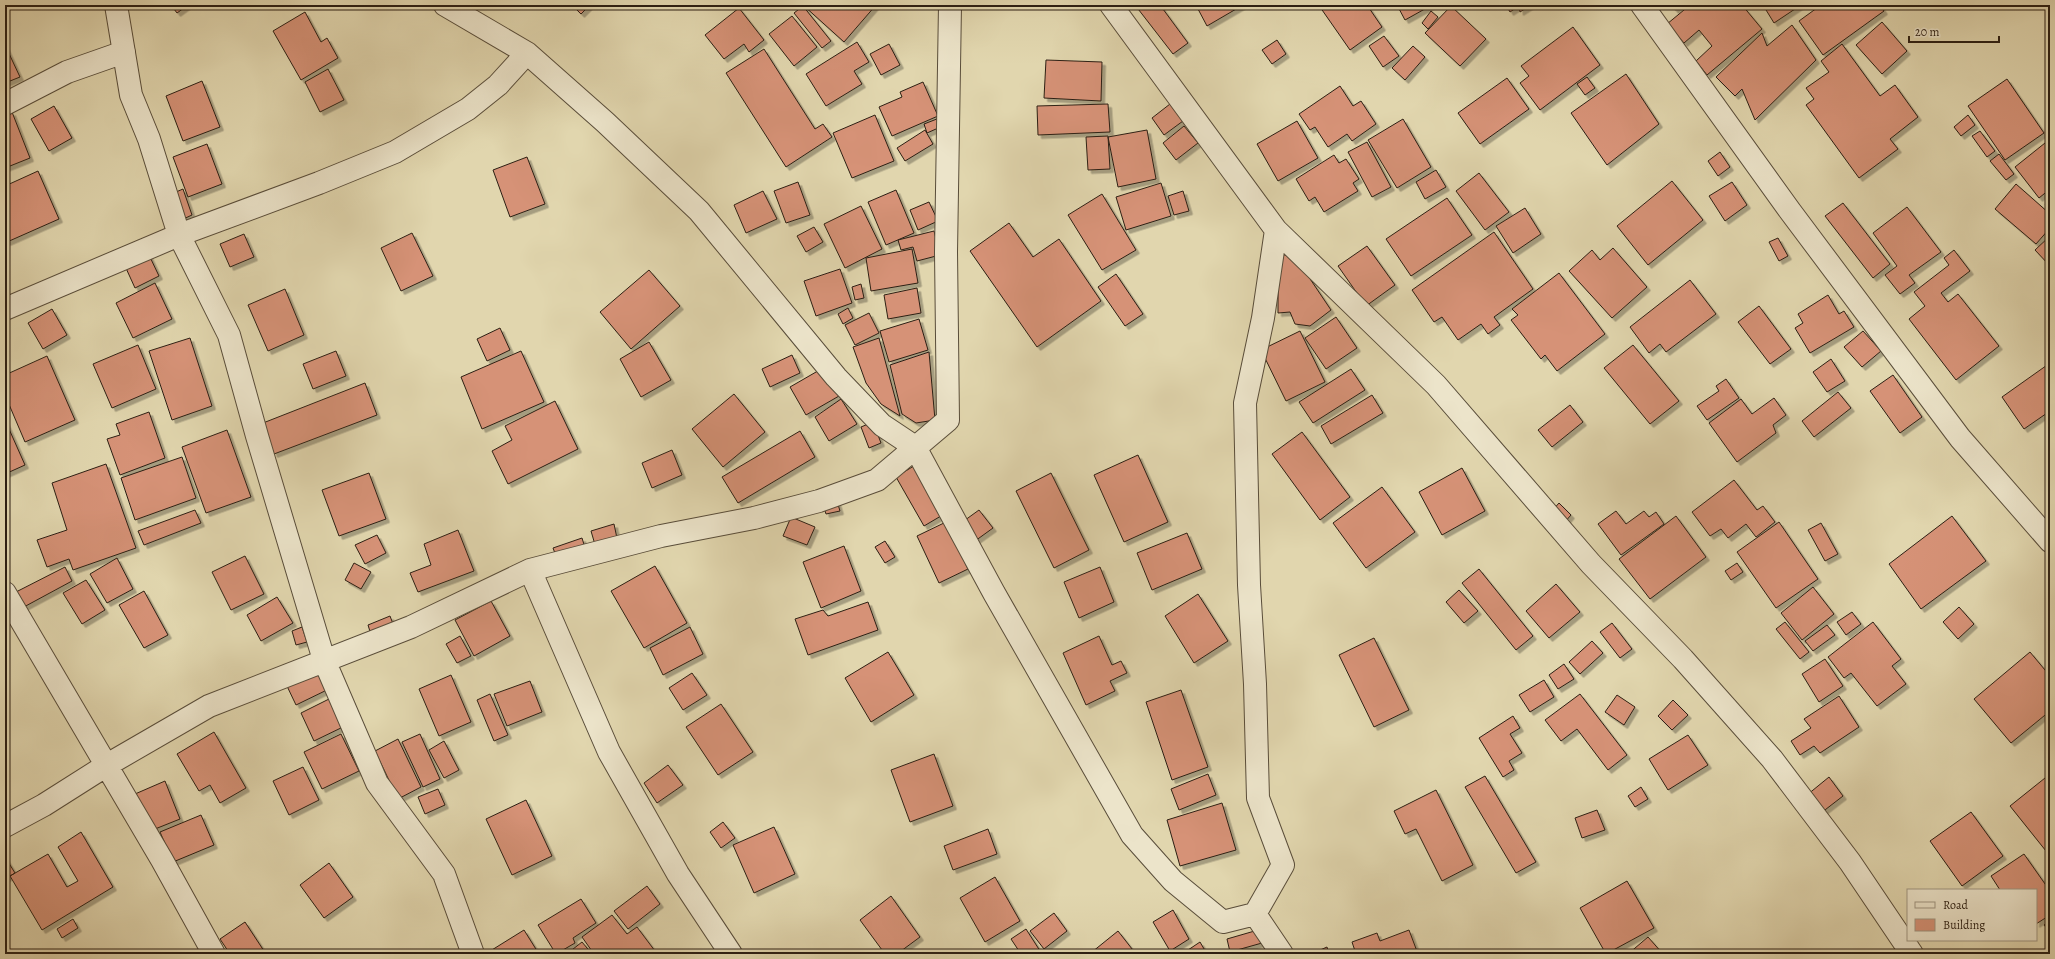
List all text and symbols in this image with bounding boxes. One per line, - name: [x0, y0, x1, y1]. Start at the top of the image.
- scale bar: [1909, 18, 1999, 44]
- text: 20 m: [1915, 24, 1939, 40]
- legend: [1907, 889, 2037, 941]
- text: Road: [1943, 897, 1969, 913]
- text: Building: [1943, 917, 1985, 933]

